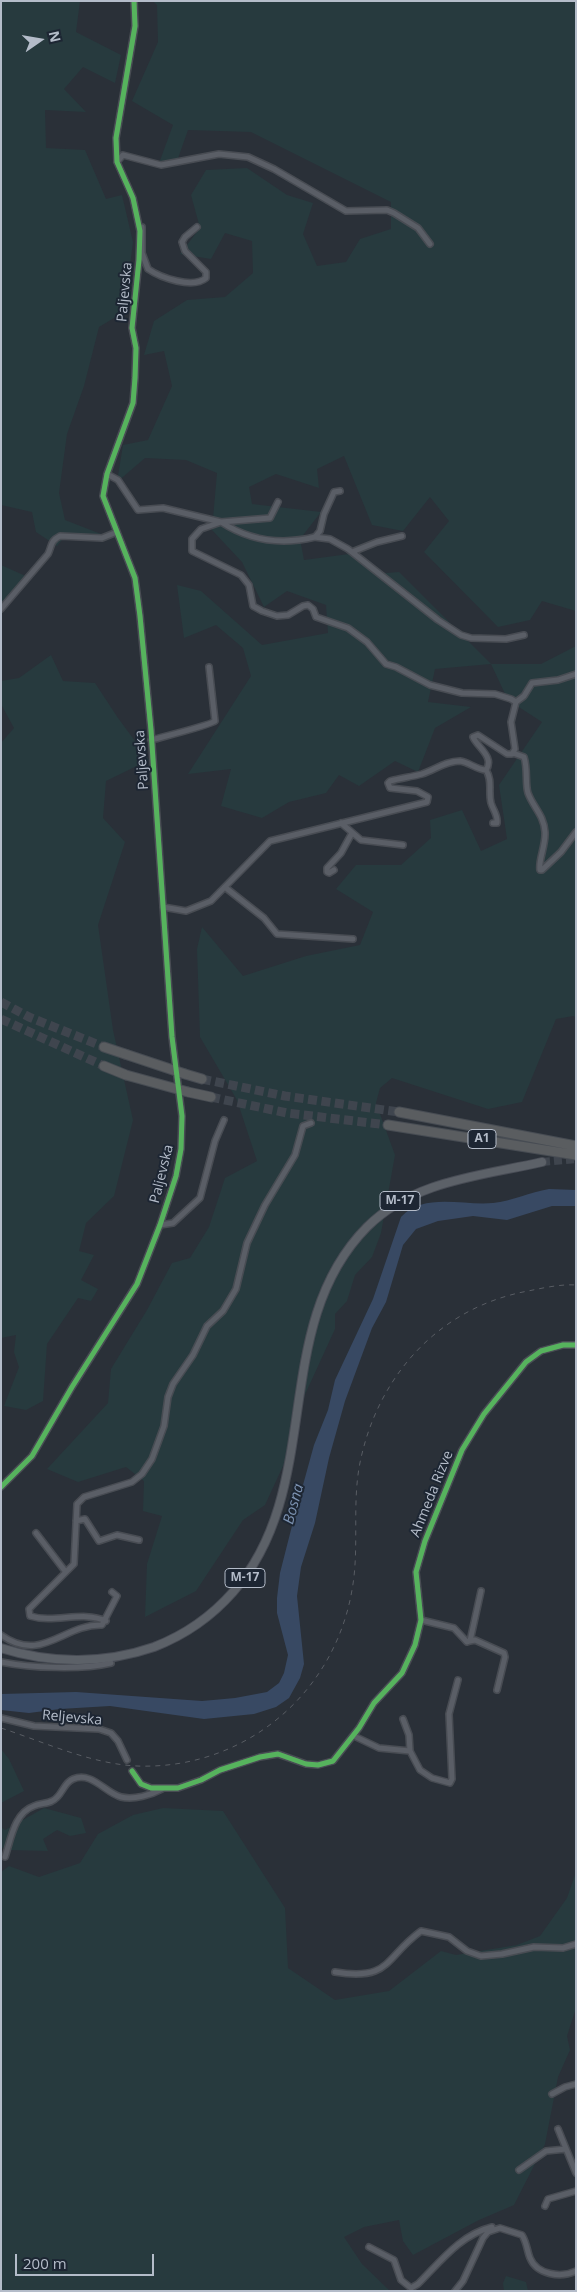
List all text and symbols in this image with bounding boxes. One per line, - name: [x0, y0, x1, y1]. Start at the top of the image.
- north arrow: [15, 15, 65, 65]
- text: N: [45, 29, 66, 44]
- street label: Paljevska: [114, 261, 136, 323]
- street label: Paljevska: [132, 730, 152, 790]
- road number: A1: [468, 1130, 496, 1148]
- street label: Paljevska: [147, 1143, 177, 1205]
- road number: M-17: [380, 1192, 420, 1210]
- street label: Ahmeda Rizve: [407, 1448, 457, 1540]
- water label: Bosna: [280, 1482, 308, 1526]
- road number: M-17: [225, 1569, 265, 1588]
- street label: Reljevska: [41, 1707, 103, 1729]
- scale bar: [18, 2244, 156, 2276]
- text: 200 m: [23, 2253, 67, 2273]

